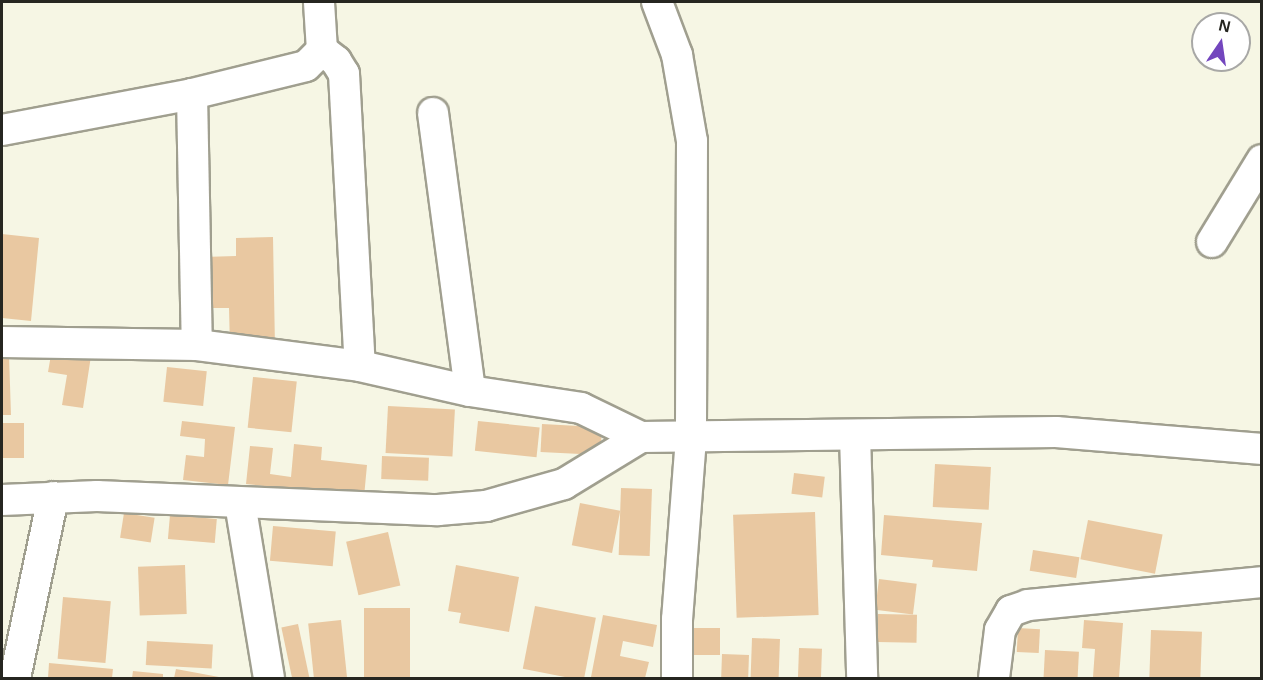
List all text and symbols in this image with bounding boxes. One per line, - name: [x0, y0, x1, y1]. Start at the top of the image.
- north arrow: [1191, 12, 1251, 72]
- text: N: [1217, 16, 1232, 36]

